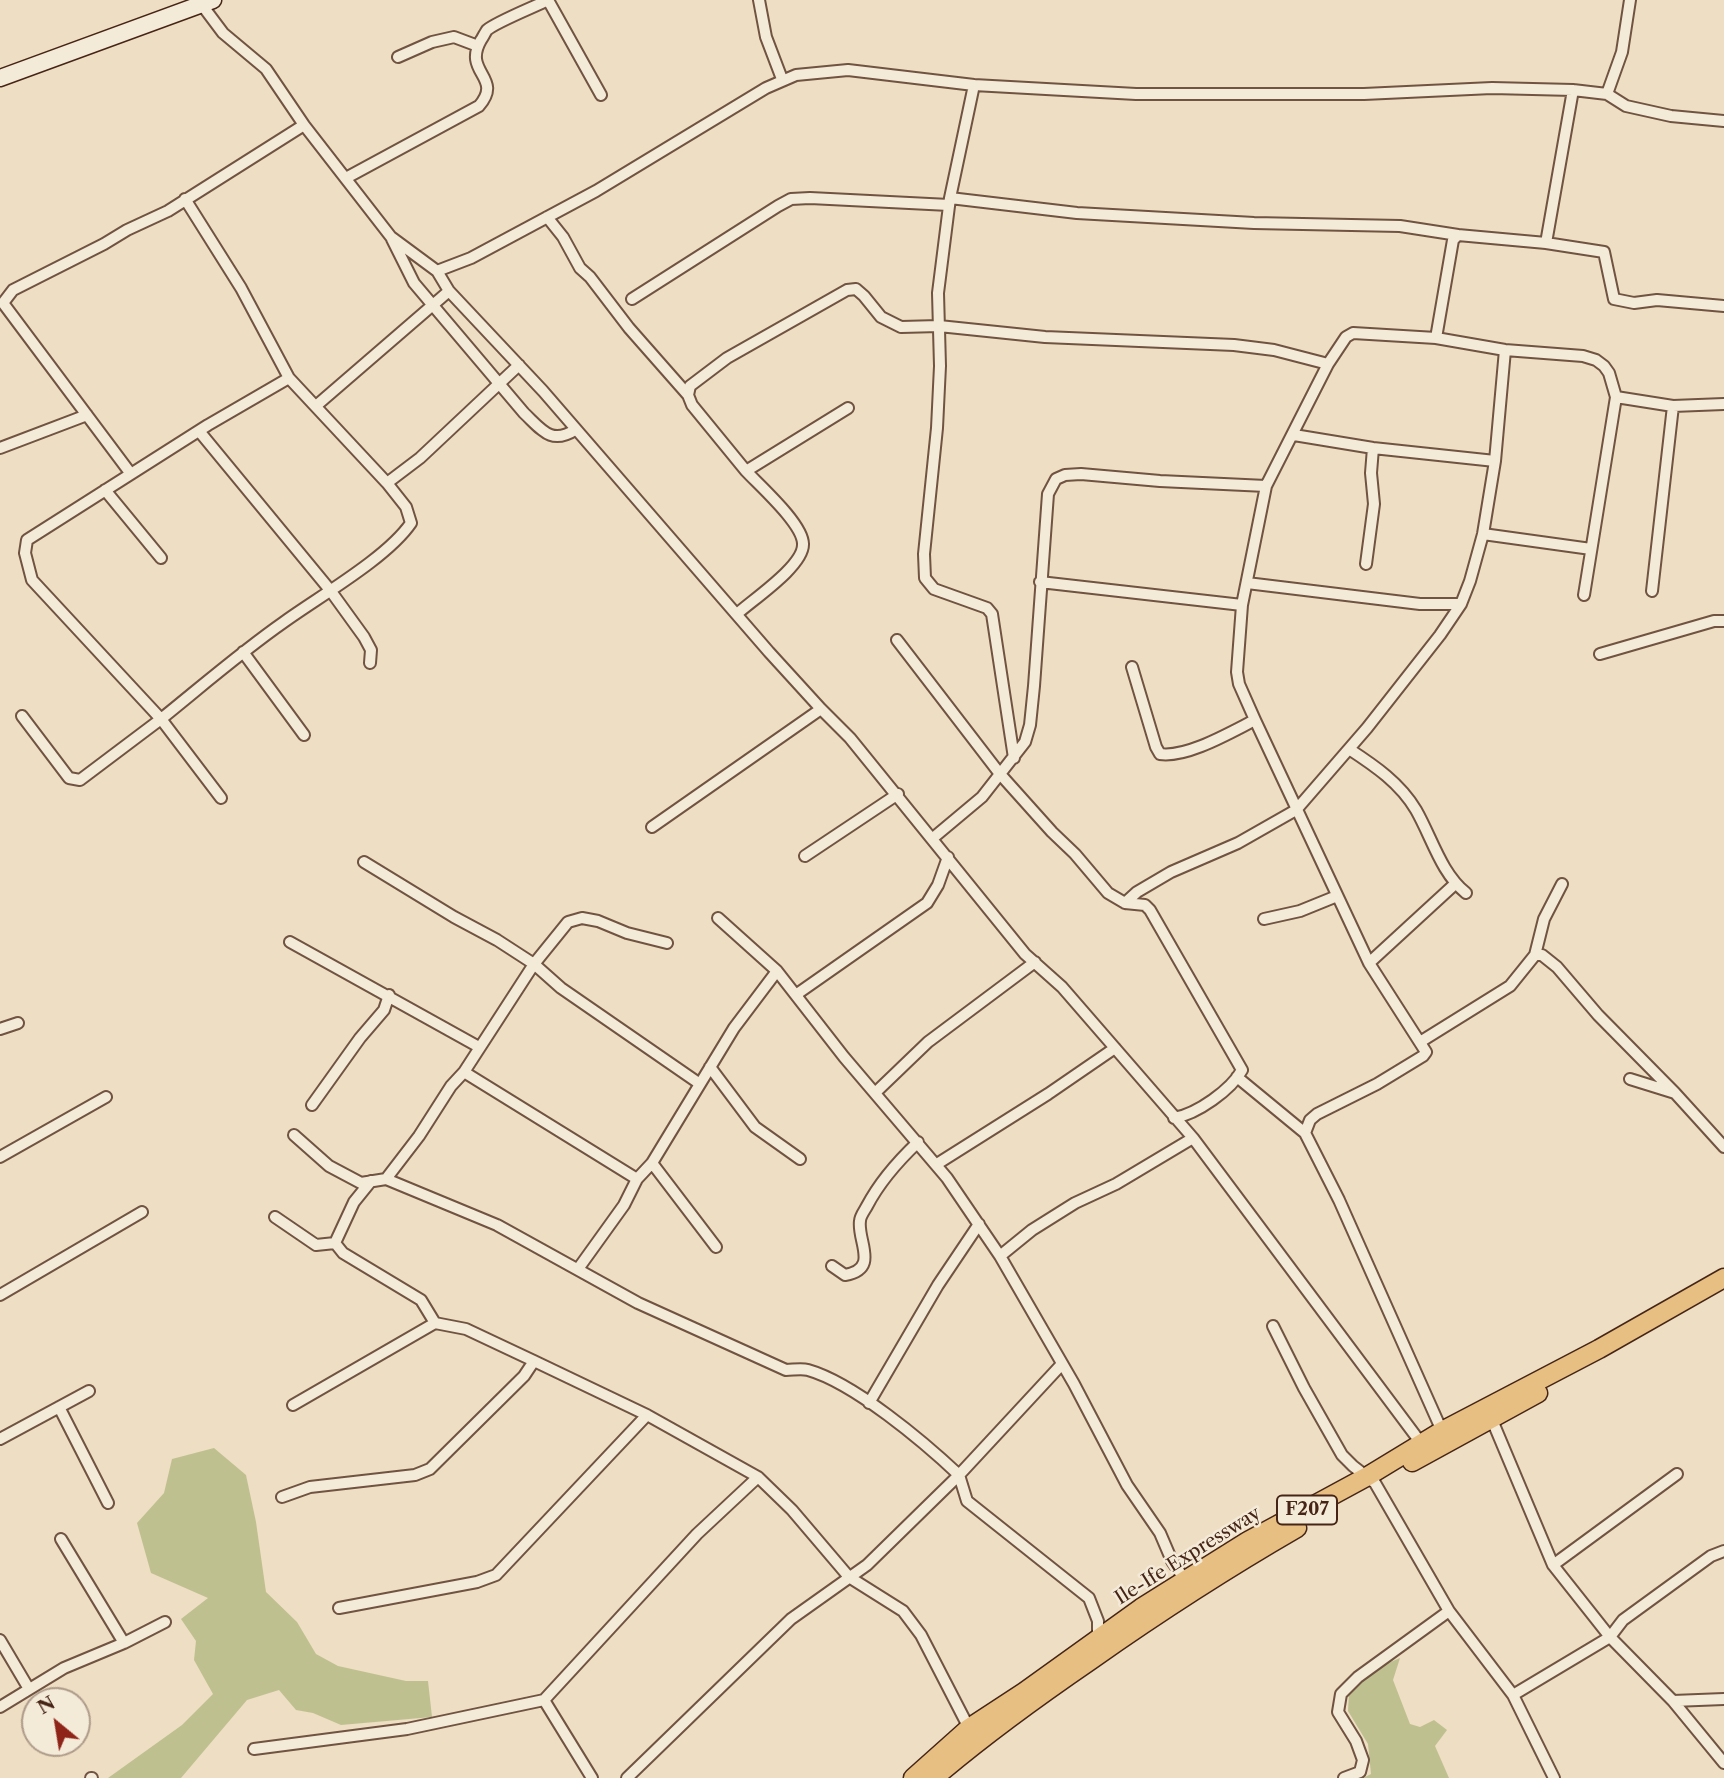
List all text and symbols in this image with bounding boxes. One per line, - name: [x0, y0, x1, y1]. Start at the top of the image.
- road number: F207: [1277, 1496, 1337, 1525]
- street label: Ile-Ife Expressway: [1111, 1502, 1265, 1610]
- north arrow: [21, 1687, 91, 1757]
- text: N: [33, 1691, 59, 1719]

